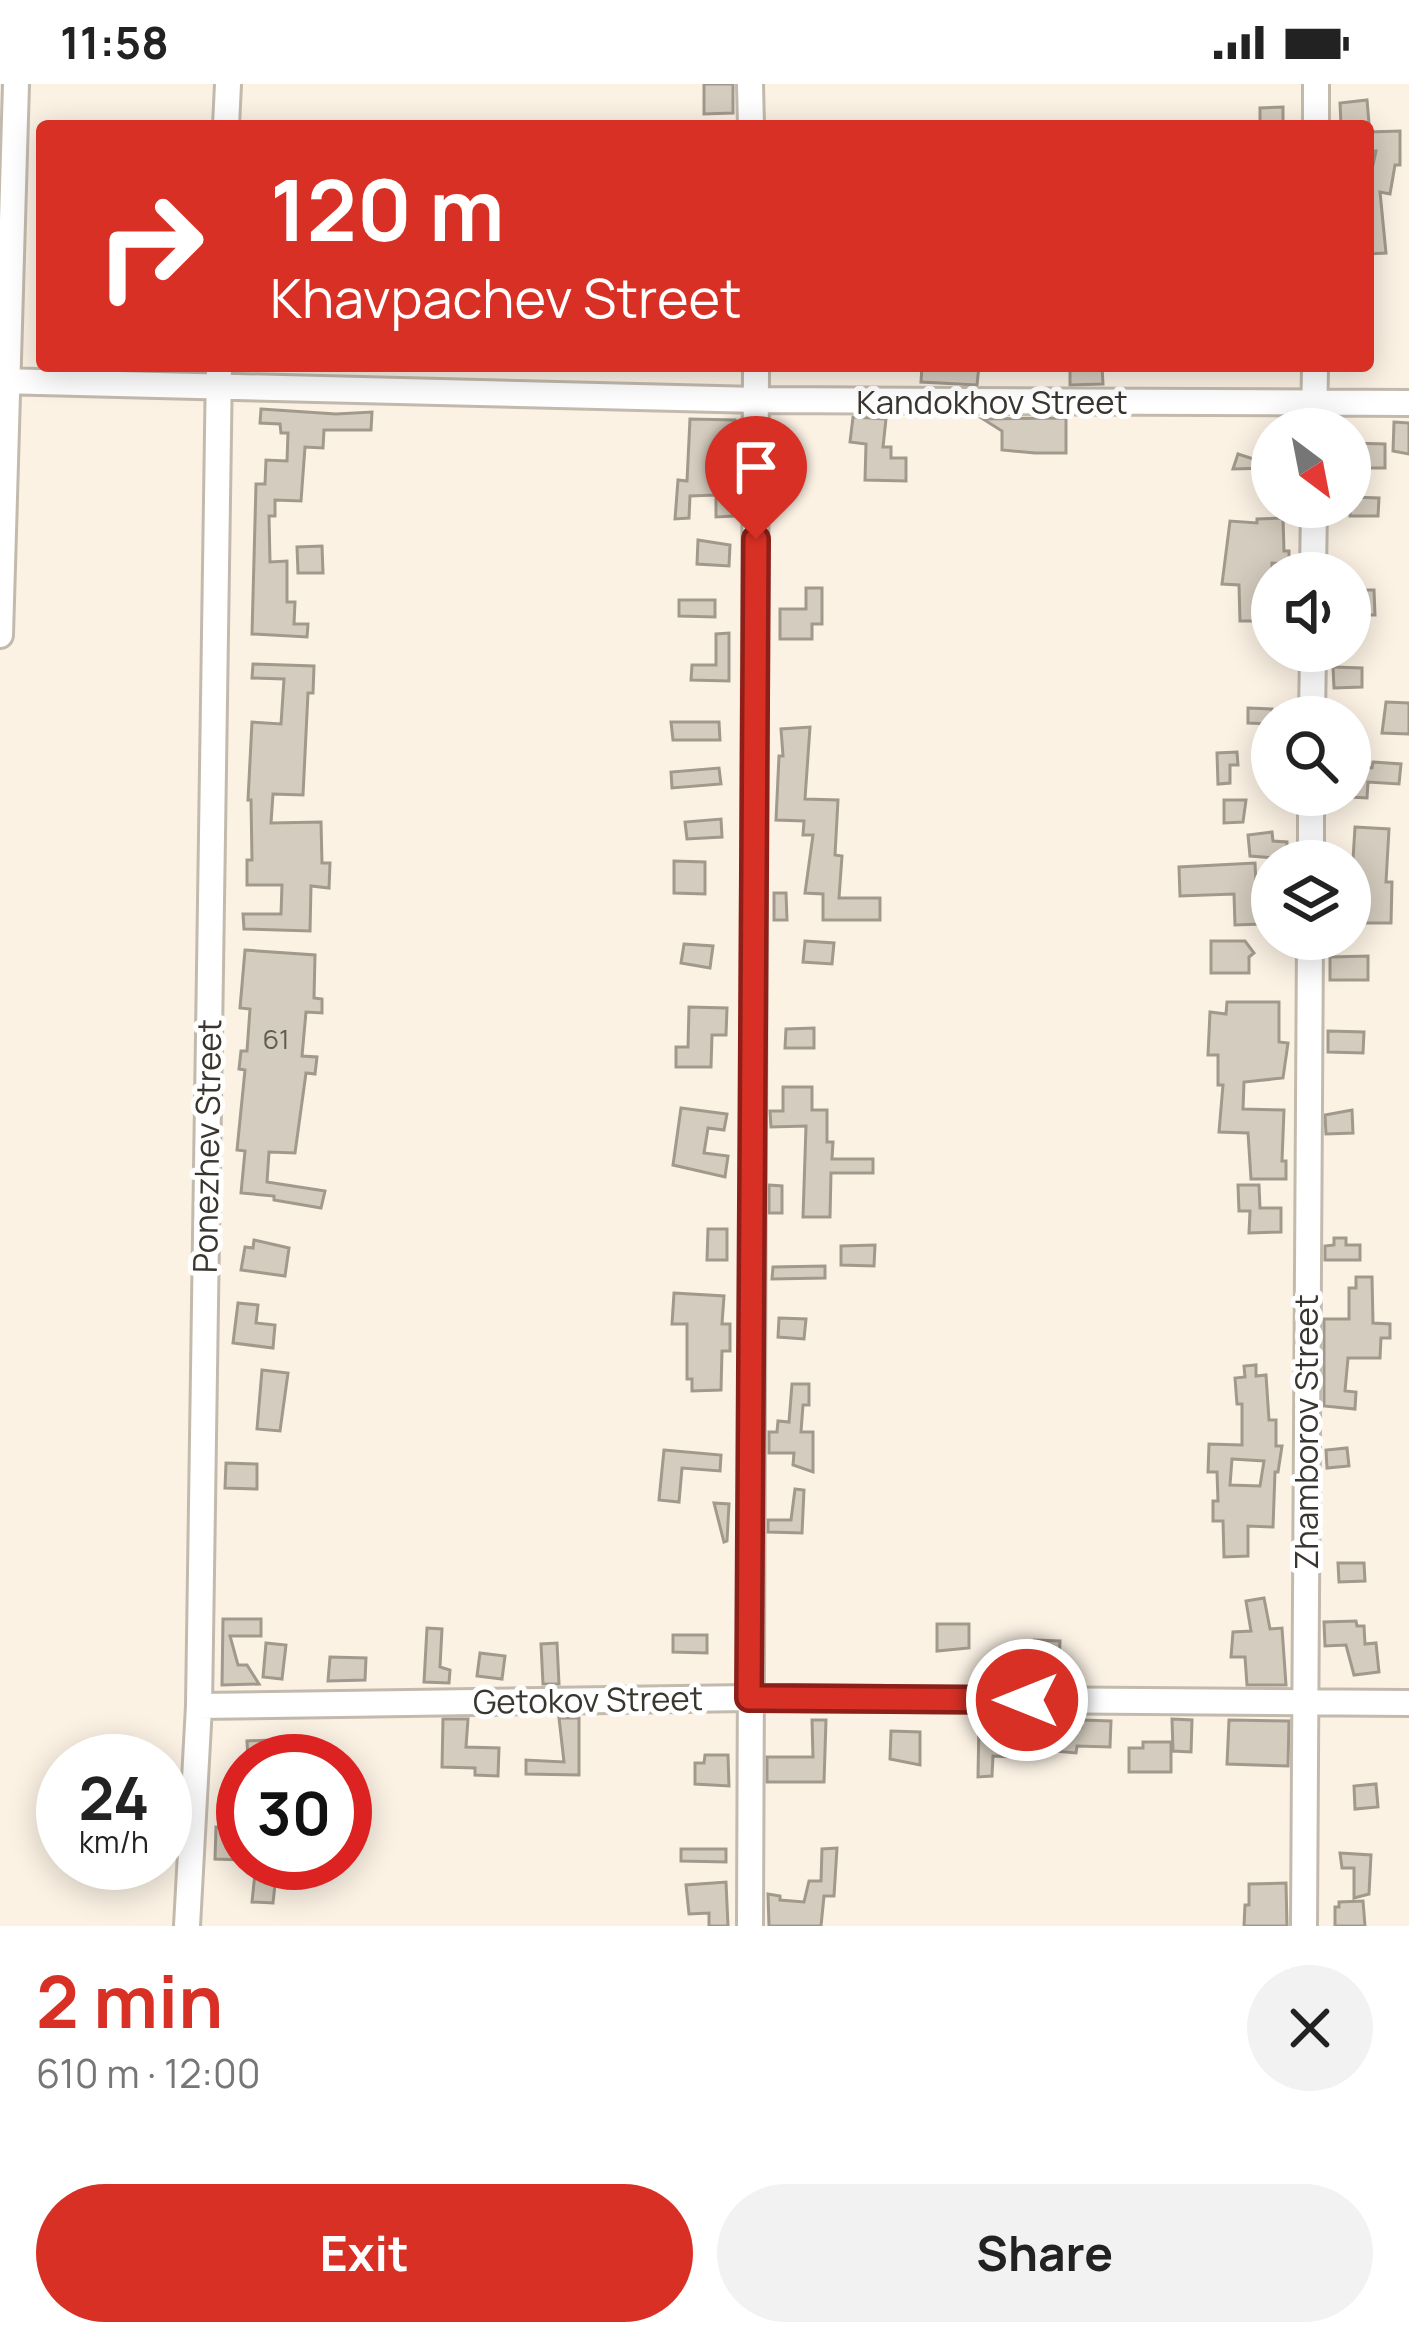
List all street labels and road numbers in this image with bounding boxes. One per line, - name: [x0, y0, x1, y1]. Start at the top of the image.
- street label: Kandokhov Street: [856, 379, 1128, 424]
- street label: Ponezhev Street: [182, 1019, 231, 1273]
- street label: Zhamborov Street: [1283, 1294, 1328, 1570]
- street label: Getokov Street: [473, 1675, 703, 1724]

